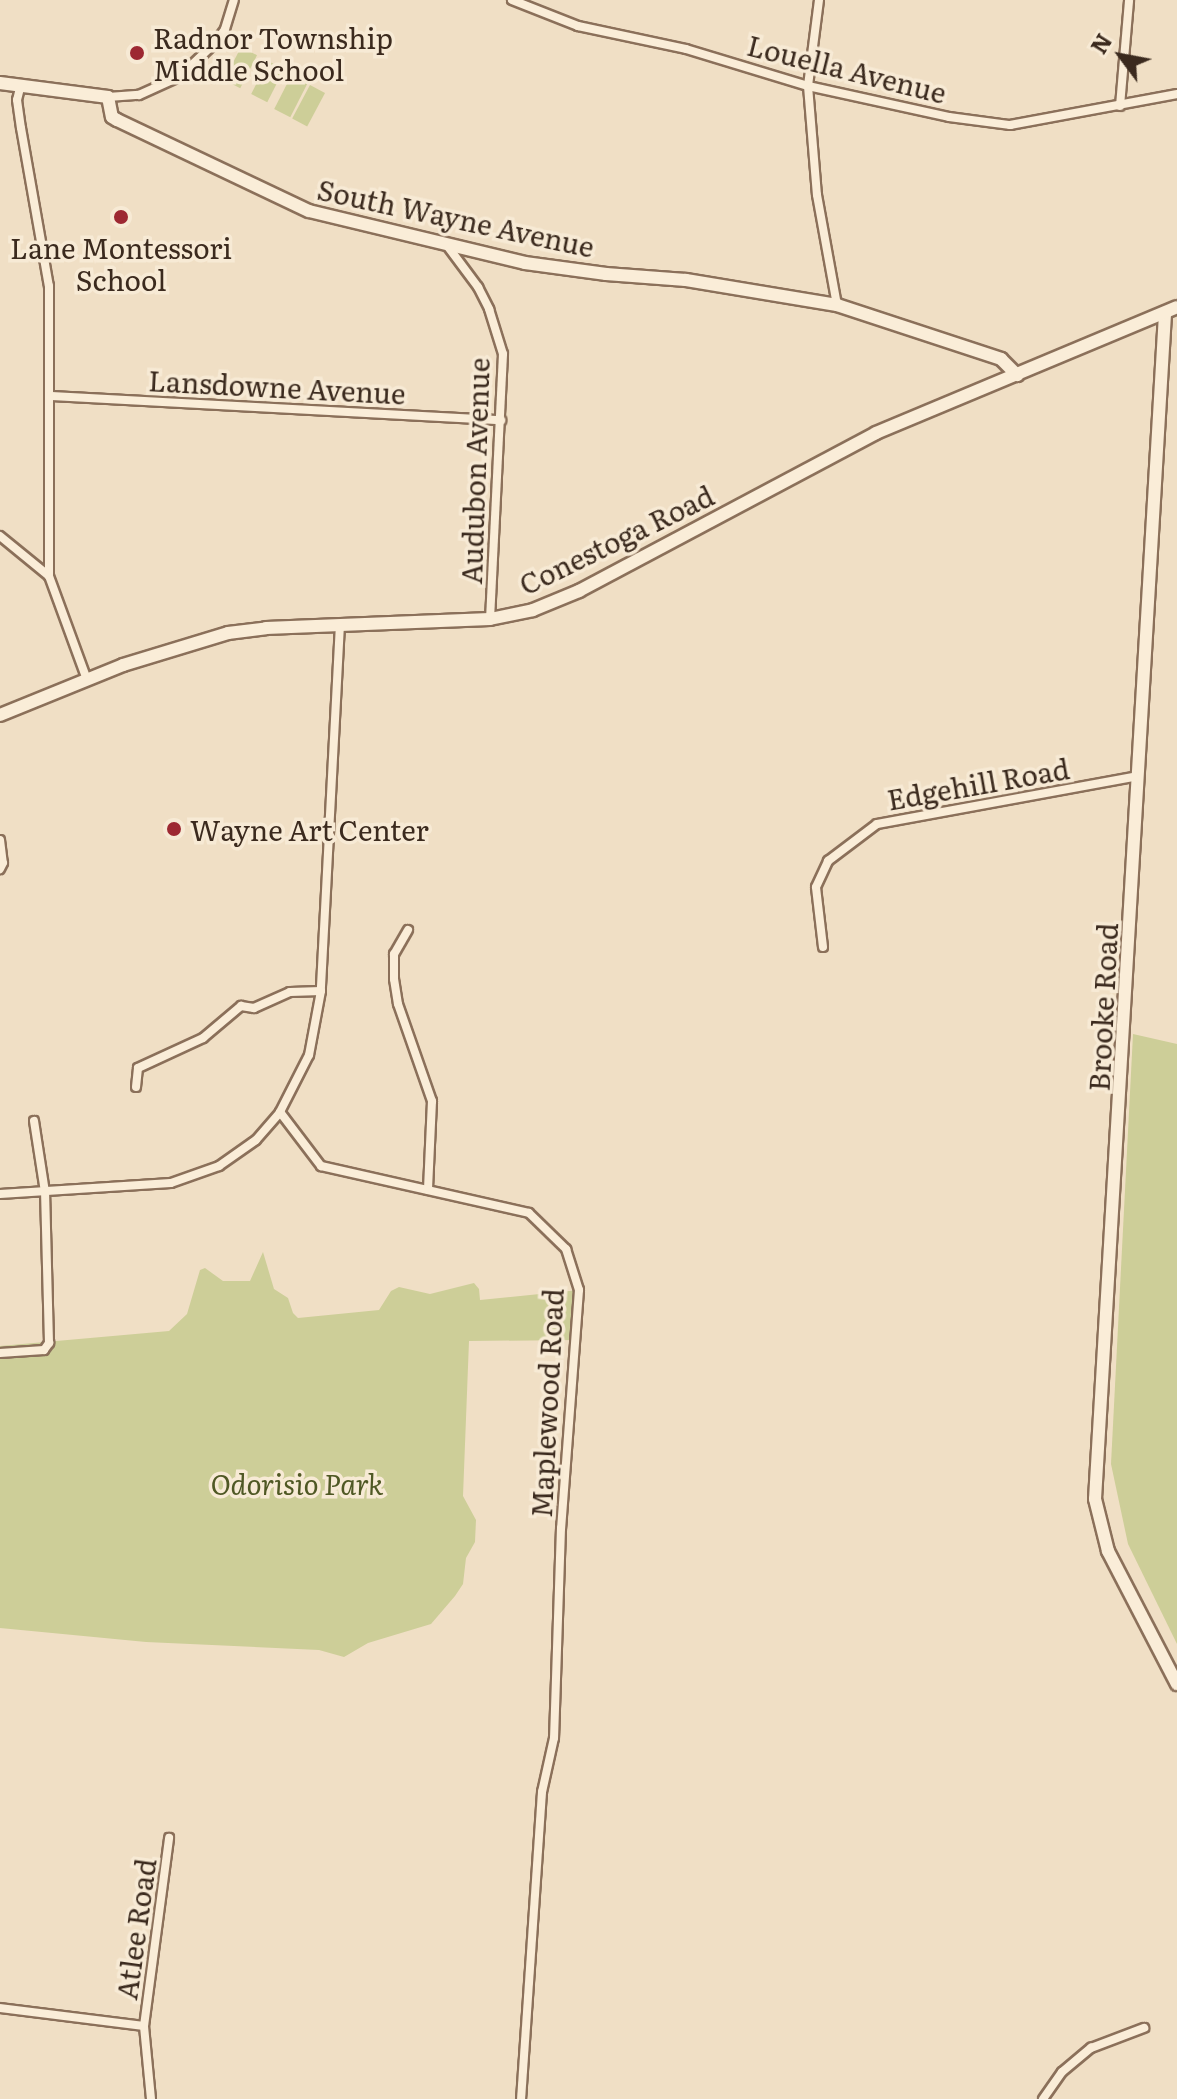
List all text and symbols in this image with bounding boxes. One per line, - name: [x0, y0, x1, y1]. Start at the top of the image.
- north arrow: [1081, 16, 1161, 96]
- place label: Radnor Township Middle School: [153, 20, 393, 86]
- text: N: [1081, 26, 1119, 60]
- street label: Louella Avenue: [744, 27, 950, 109]
- marker: Radnor Township Middle School: [128, 44, 146, 62]
- street label: South Wayne Avenue: [315, 171, 597, 263]
- marker: Lane Montessori School: [112, 208, 130, 226]
- place label: Lane Montessori School: [10, 230, 232, 296]
- street label: Audubon Avenue: [453, 357, 495, 585]
- street label: Lansdowne Avenue: [148, 362, 406, 410]
- street label: Conestoga Road: [513, 477, 719, 601]
- street label: Edgehill Road: [884, 750, 1072, 816]
- place label: Wayne Art Center: [190, 812, 429, 846]
- marker: Wayne Art Center: [165, 820, 183, 838]
- street label: Brooke Road: [1081, 922, 1123, 1092]
- street label: Maplewood Road: [523, 1287, 569, 1519]
- park label: Odorisio Park: [211, 1466, 383, 1500]
- street label: Atlee Road: [108, 1856, 162, 2002]

